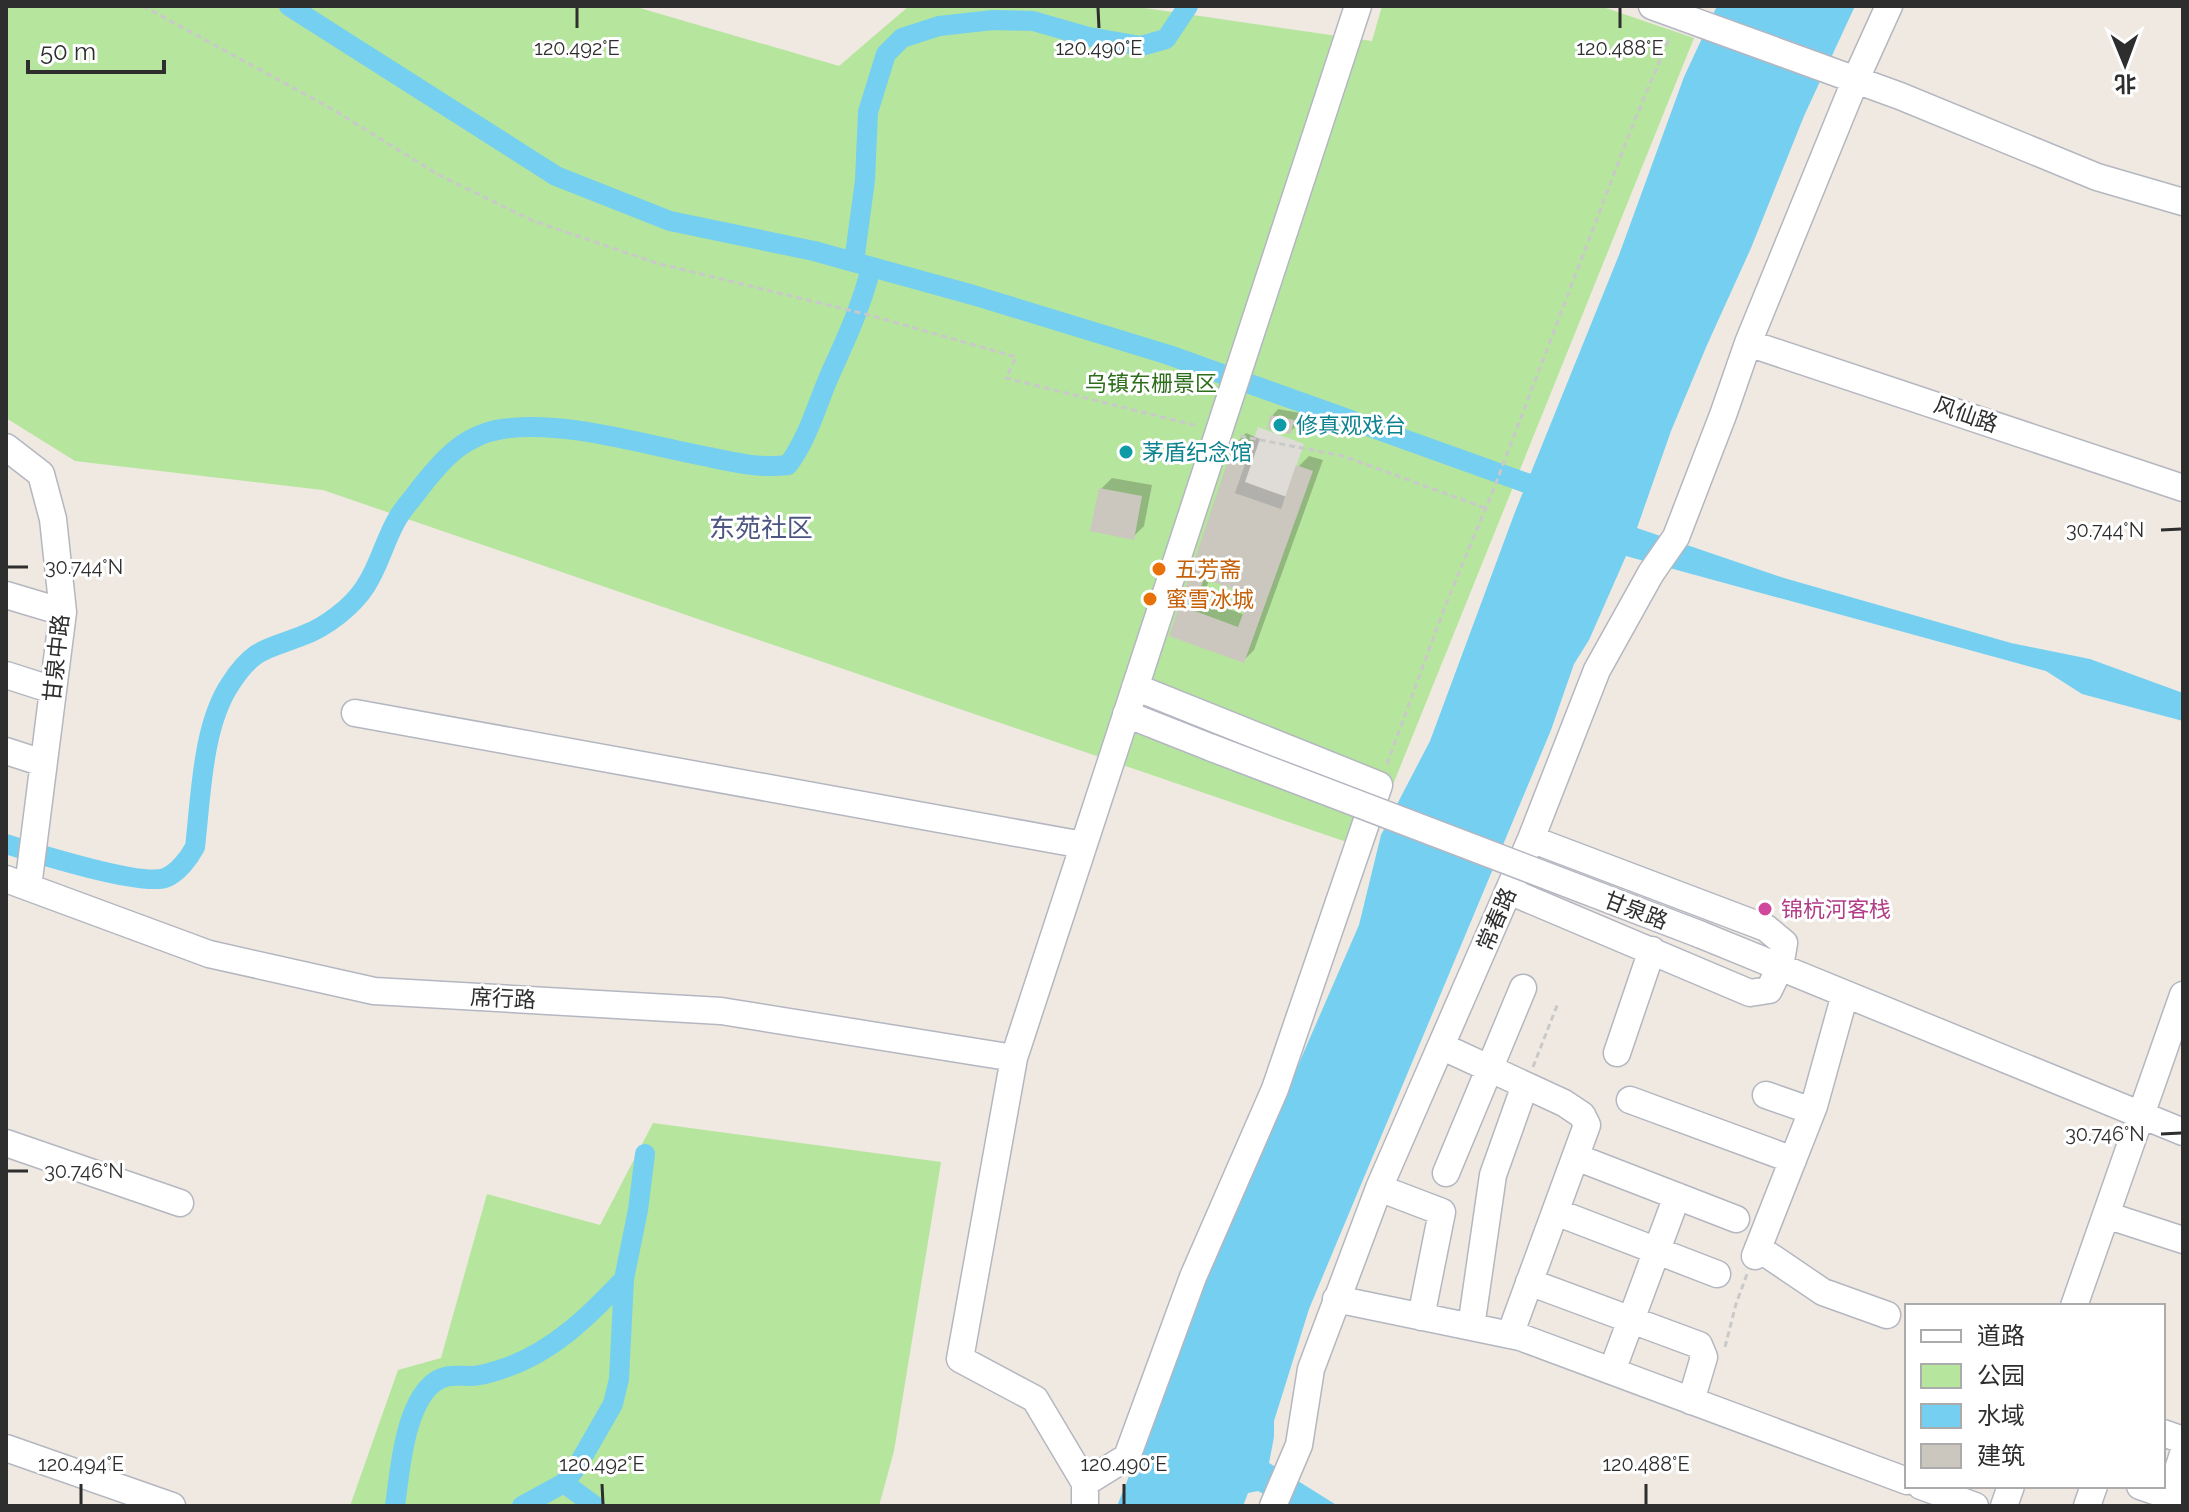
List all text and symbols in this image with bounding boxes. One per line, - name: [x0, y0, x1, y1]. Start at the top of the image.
- scale bar: [28, 24, 164, 74]
- north arrow: [2085, 24, 2165, 104]
- text: 120.492°E: [534, 36, 620, 60]
- text: 120.490°E: [1056, 36, 1142, 60]
- text: 120.488°E: [1576, 36, 1664, 60]
- text: 50 m: [40, 37, 96, 66]
- text: 北: [2114, 71, 2137, 97]
- park label: 乌镇东栅景区: [1085, 370, 1217, 396]
- street label: 风仙路: [1931, 391, 2001, 437]
- place label: 修真观戏台: [1296, 412, 1406, 438]
- marker: 修真观戏台: [1271, 416, 1289, 434]
- place label: 茅盾纪念馆: [1142, 439, 1252, 465]
- marker: 茅盾纪念馆: [1117, 443, 1135, 461]
- district label: 东苑社区: [709, 513, 813, 543]
- text: 30.744°N: [2066, 518, 2144, 542]
- text: 30.744°N: [45, 555, 123, 579]
- place label: 五芳斋: [1175, 556, 1241, 582]
- marker: 五芳斋: [1150, 560, 1168, 578]
- place label: 蜜雪冰城: [1166, 586, 1254, 612]
- marker: 蜜雪冰城: [1141, 590, 1159, 608]
- street label: 甘泉中路: [38, 613, 74, 703]
- street label: 常春路: [1471, 884, 1521, 954]
- street label: 甘泉路: [1601, 886, 1671, 934]
- place label: 锦杭河客栈: [1781, 896, 1891, 922]
- marker: 锦杭河客栈: [1756, 900, 1774, 918]
- street label: 席行路: [469, 983, 537, 1013]
- text: 30.746°N: [2065, 1122, 2145, 1146]
- text: 30.746°N: [44, 1159, 124, 1183]
- legend: [1905, 1304, 2165, 1488]
- text: 道路: [1977, 1321, 2025, 1350]
- text: 公园: [1977, 1361, 2025, 1390]
- text: 水域: [1977, 1401, 2025, 1430]
- text: 建筑: [1977, 1441, 2025, 1470]
- text: 120.494°E: [38, 1452, 124, 1476]
- text: 120.492°E: [559, 1452, 645, 1476]
- text: 120.490°E: [1081, 1452, 1167, 1476]
- text: 120.488°E: [1602, 1452, 1690, 1476]

